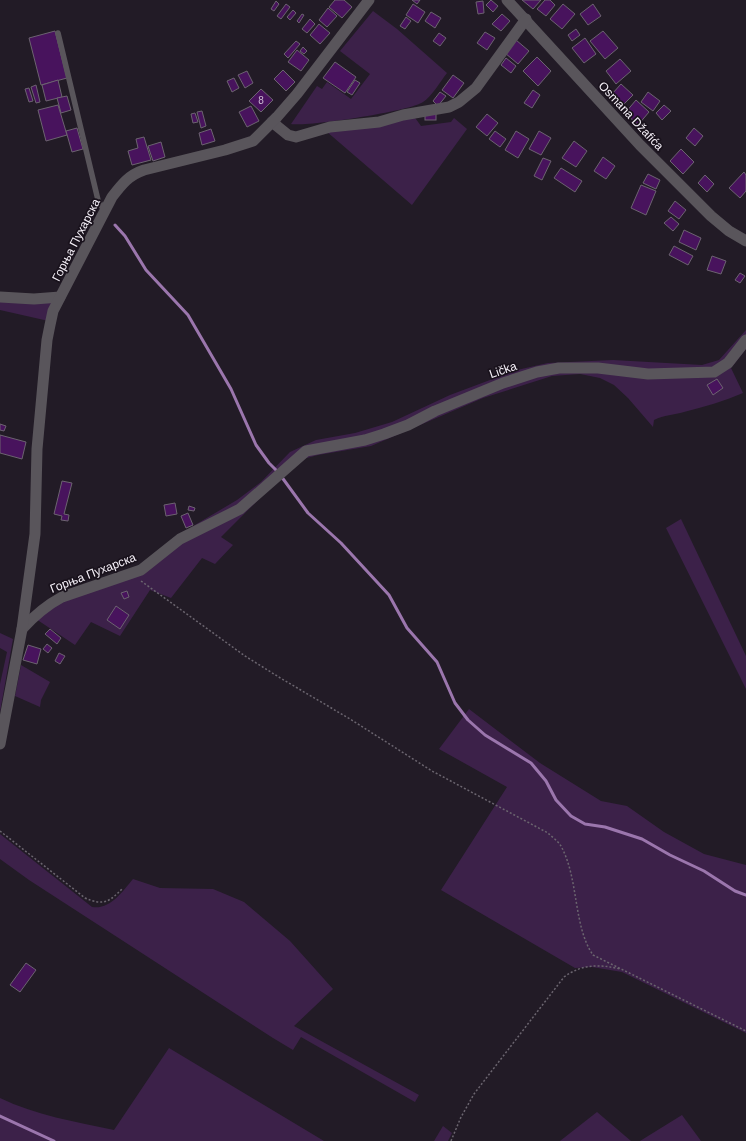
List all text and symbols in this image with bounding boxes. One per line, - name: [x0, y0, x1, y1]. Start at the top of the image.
- street label: Osmana Džafića: [596, 79, 667, 153]
- house number: 8: [258, 95, 264, 106]
- street label: Горња Пухарска: [49, 196, 103, 284]
- street label: Lička: [487, 359, 519, 381]
- street label: Горња Пухарска: [48, 550, 138, 596]

